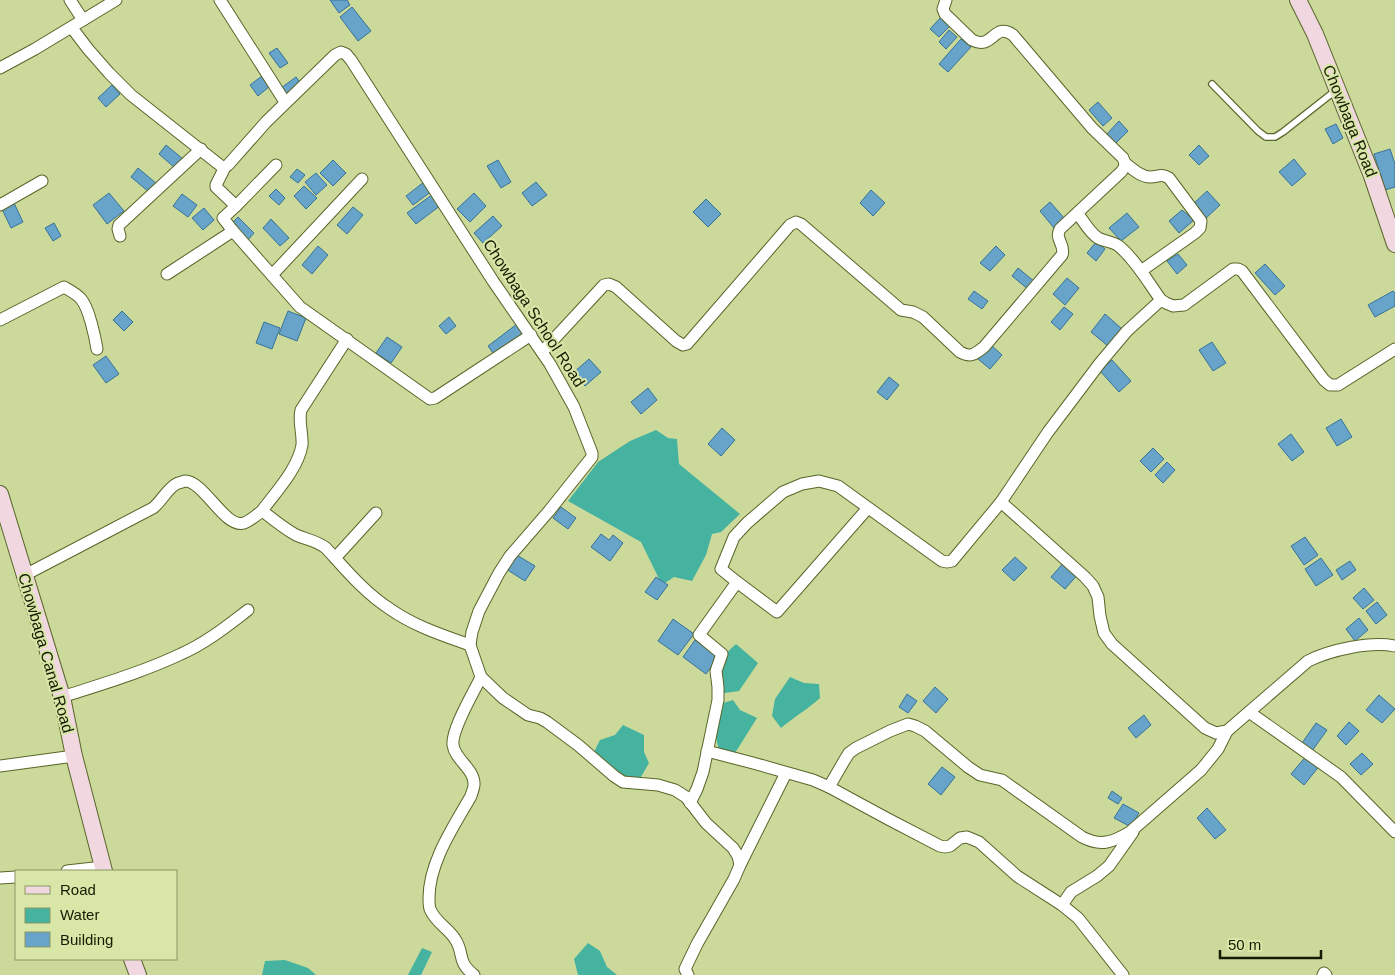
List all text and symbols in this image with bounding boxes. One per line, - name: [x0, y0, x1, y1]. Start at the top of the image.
- street label: Chowbaga Road: [1320, 63, 1380, 179]
- street label: Chowbaga School Road: [480, 236, 588, 390]
- street label: Chowbaga Canal Road: [15, 571, 77, 735]
- legend: [15, 870, 178, 960]
- text: Road: [60, 881, 96, 898]
- text: Water: [60, 906, 99, 923]
- scale bar: [1220, 928, 1321, 960]
- text: Building: [60, 931, 113, 948]
- text: 50 m: [1228, 936, 1261, 953]

